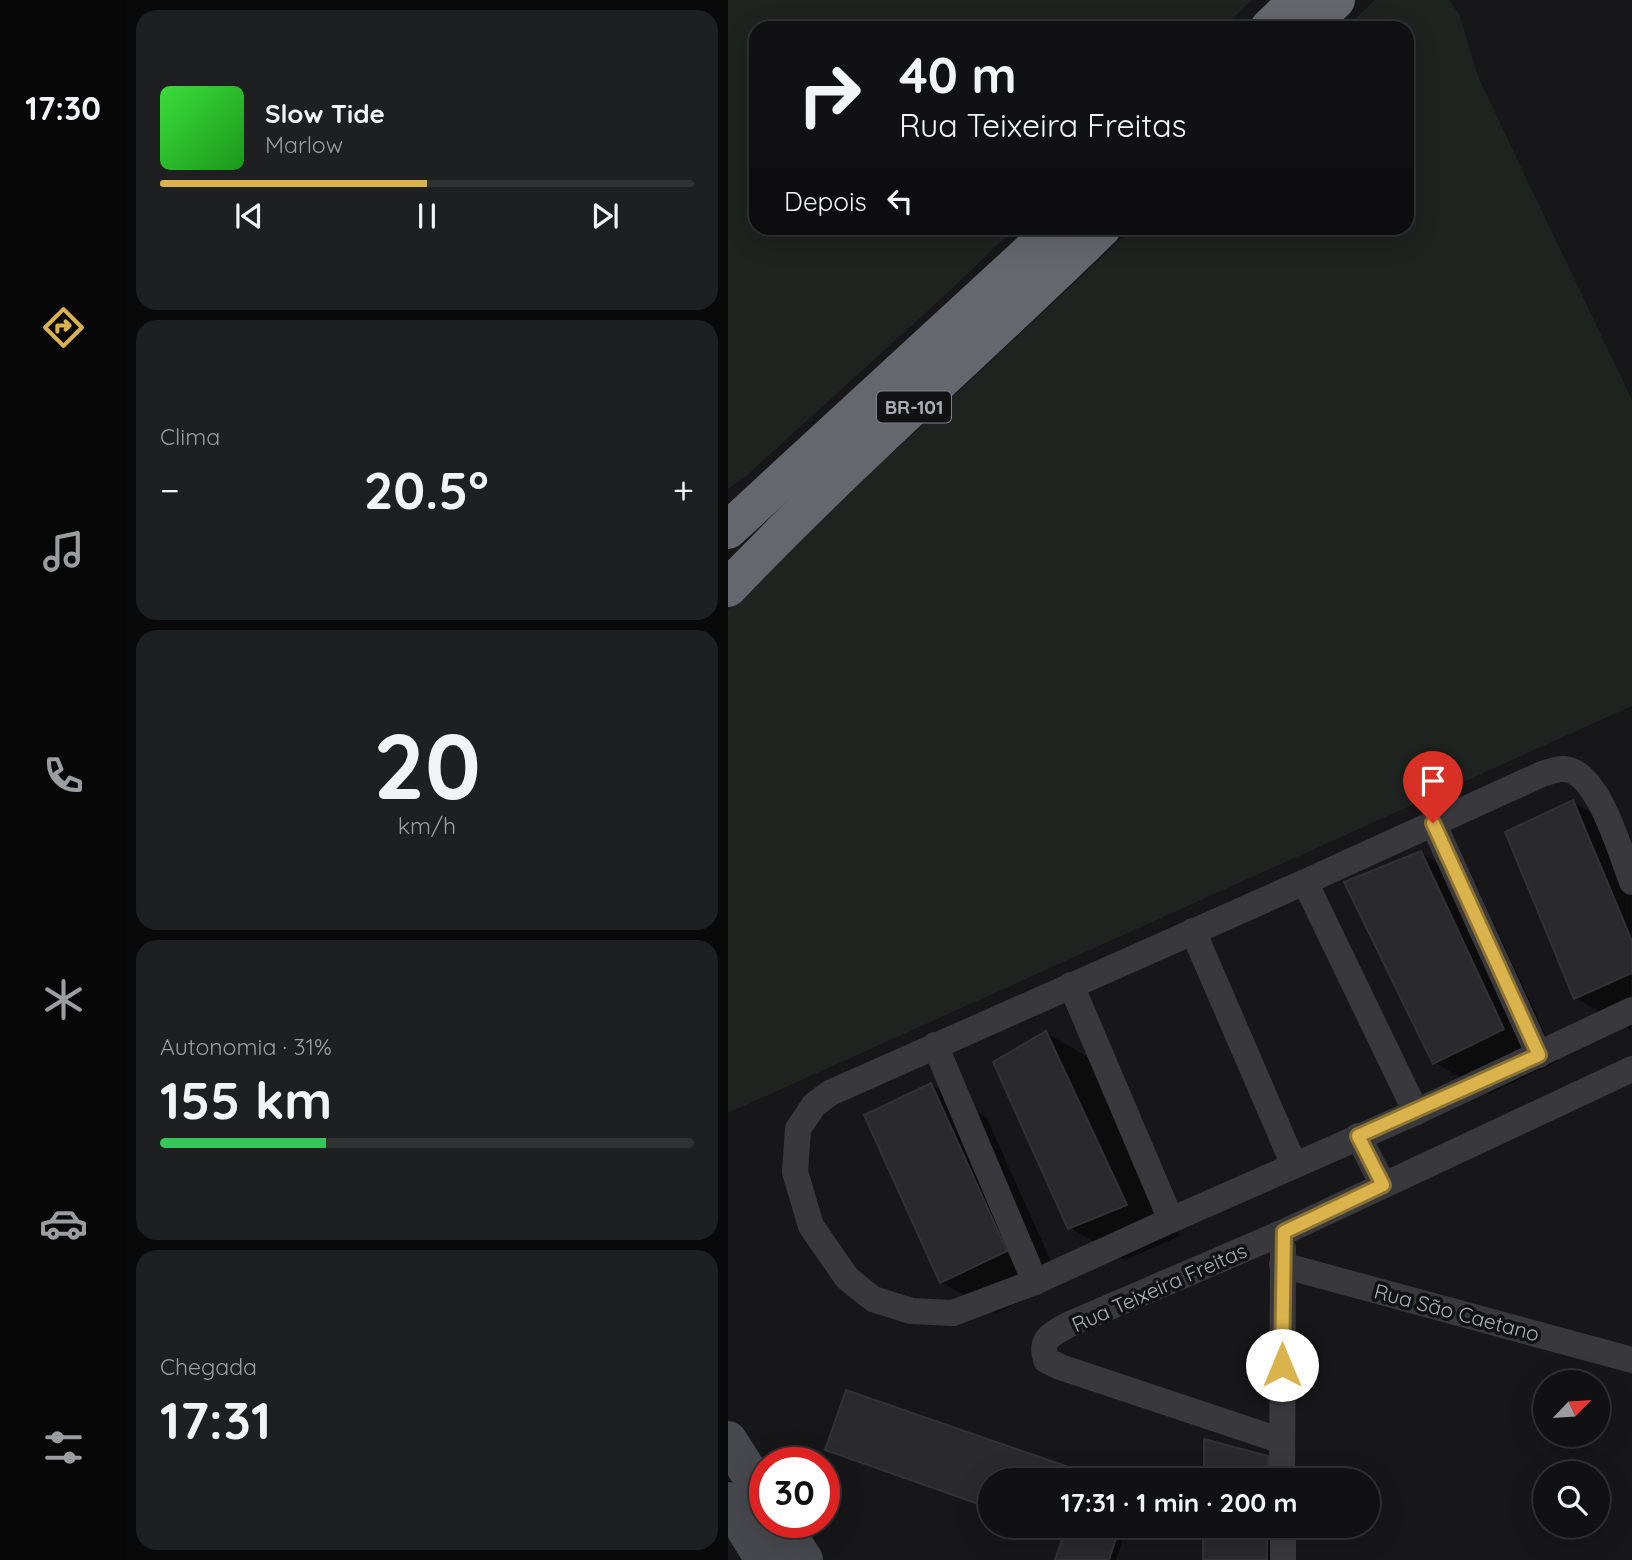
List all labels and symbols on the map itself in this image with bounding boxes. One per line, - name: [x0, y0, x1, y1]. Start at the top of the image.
- road number: BR-101: [877, 392, 951, 422]
- pin: [1403, 751, 1463, 823]
- street label: Rua Teixeira Freitas: [1067, 1237, 1251, 1337]
- street label: Rua São Caetano: [1371, 1277, 1543, 1347]
- position arrow: [1245, 1328, 1319, 1402]
- north arrow: [1533, 1370, 1610, 1447]
- speed limit sign: 30: [749, 1447, 840, 1538]

